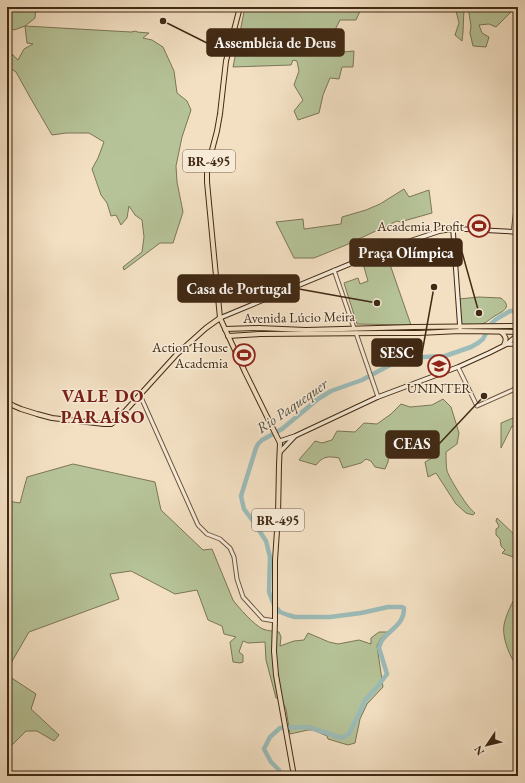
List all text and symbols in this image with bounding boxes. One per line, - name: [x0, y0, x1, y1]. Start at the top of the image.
- callout: Assembleia de Deus: [207, 29, 344, 56]
- text: Assembleia de Deus: [213, 33, 336, 52]
- road number: BR-495: [183, 150, 235, 172]
- sports icon: Academia Profit: [466, 213, 492, 239]
- place label: Academia Profit: [376, 217, 465, 235]
- callout: Praça Olímpica: [350, 239, 462, 266]
- text: Praça Olímpica: [358, 243, 454, 262]
- callout: Casa de Portugal: [178, 275, 299, 302]
- text: Casa de Portugal: [186, 279, 292, 298]
- street label: Avenida Lúcio Meira: [242, 307, 356, 327]
- place label: Action House Academia: [151, 338, 229, 372]
- callout: SESC: [372, 339, 422, 366]
- sports icon: Action House Academia: [231, 342, 257, 368]
- text: SESC: [380, 343, 414, 362]
- school or university icon: UNINTER: [426, 353, 452, 379]
- water label: Rio Paquequer: [252, 373, 333, 438]
- place label: UNINTER: [407, 379, 472, 397]
- district label: VALE DO PARAÍSO: [61, 384, 145, 428]
- callout: CEAS: [386, 431, 439, 458]
- text: CEAS: [393, 434, 431, 453]
- road number: BR-495: [252, 509, 304, 531]
- north arrow: [467, 725, 507, 765]
- text: N: [470, 743, 487, 758]

